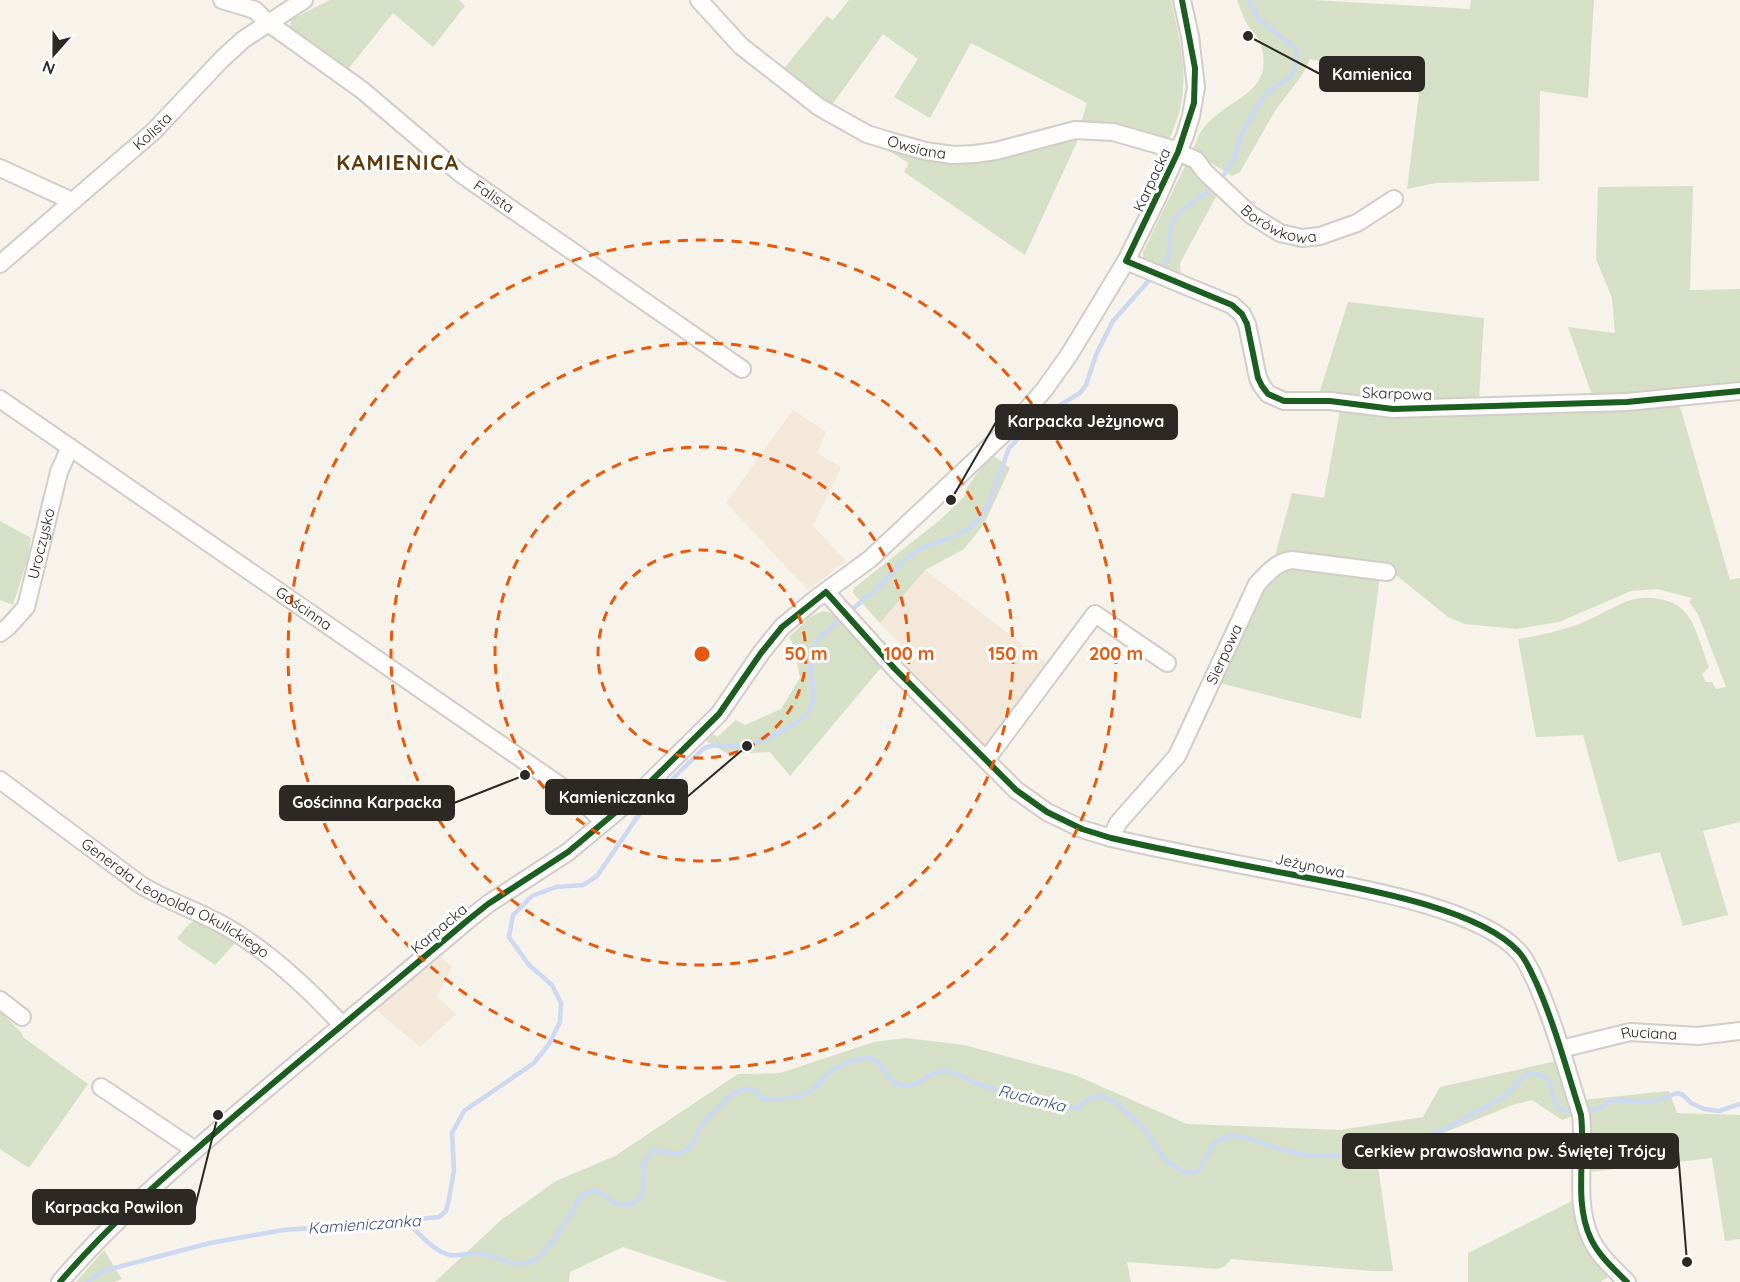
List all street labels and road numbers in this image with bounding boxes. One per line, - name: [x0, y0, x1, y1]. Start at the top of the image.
- street label: Kolista: [129, 108, 176, 154]
- street label: Owsiana: [885, 131, 947, 163]
- street label: Karpacka: [1129, 145, 1175, 215]
- street label: Falista: [470, 176, 518, 217]
- street label: Borówkowa: [1237, 200, 1317, 248]
- street label: Skarpowa: [1362, 383, 1432, 404]
- street label: Uroczysko: [23, 506, 59, 581]
- street label: Gościnna: [272, 582, 336, 634]
- street label: Sierpowa: [1202, 621, 1246, 687]
- street label: Generała Leopolda Okulickiego: [78, 834, 273, 962]
- street label: Jeżynowa: [1273, 849, 1347, 882]
- street label: Karpacka: [407, 899, 471, 958]
- street label: Ruciana: [1619, 1022, 1678, 1044]

